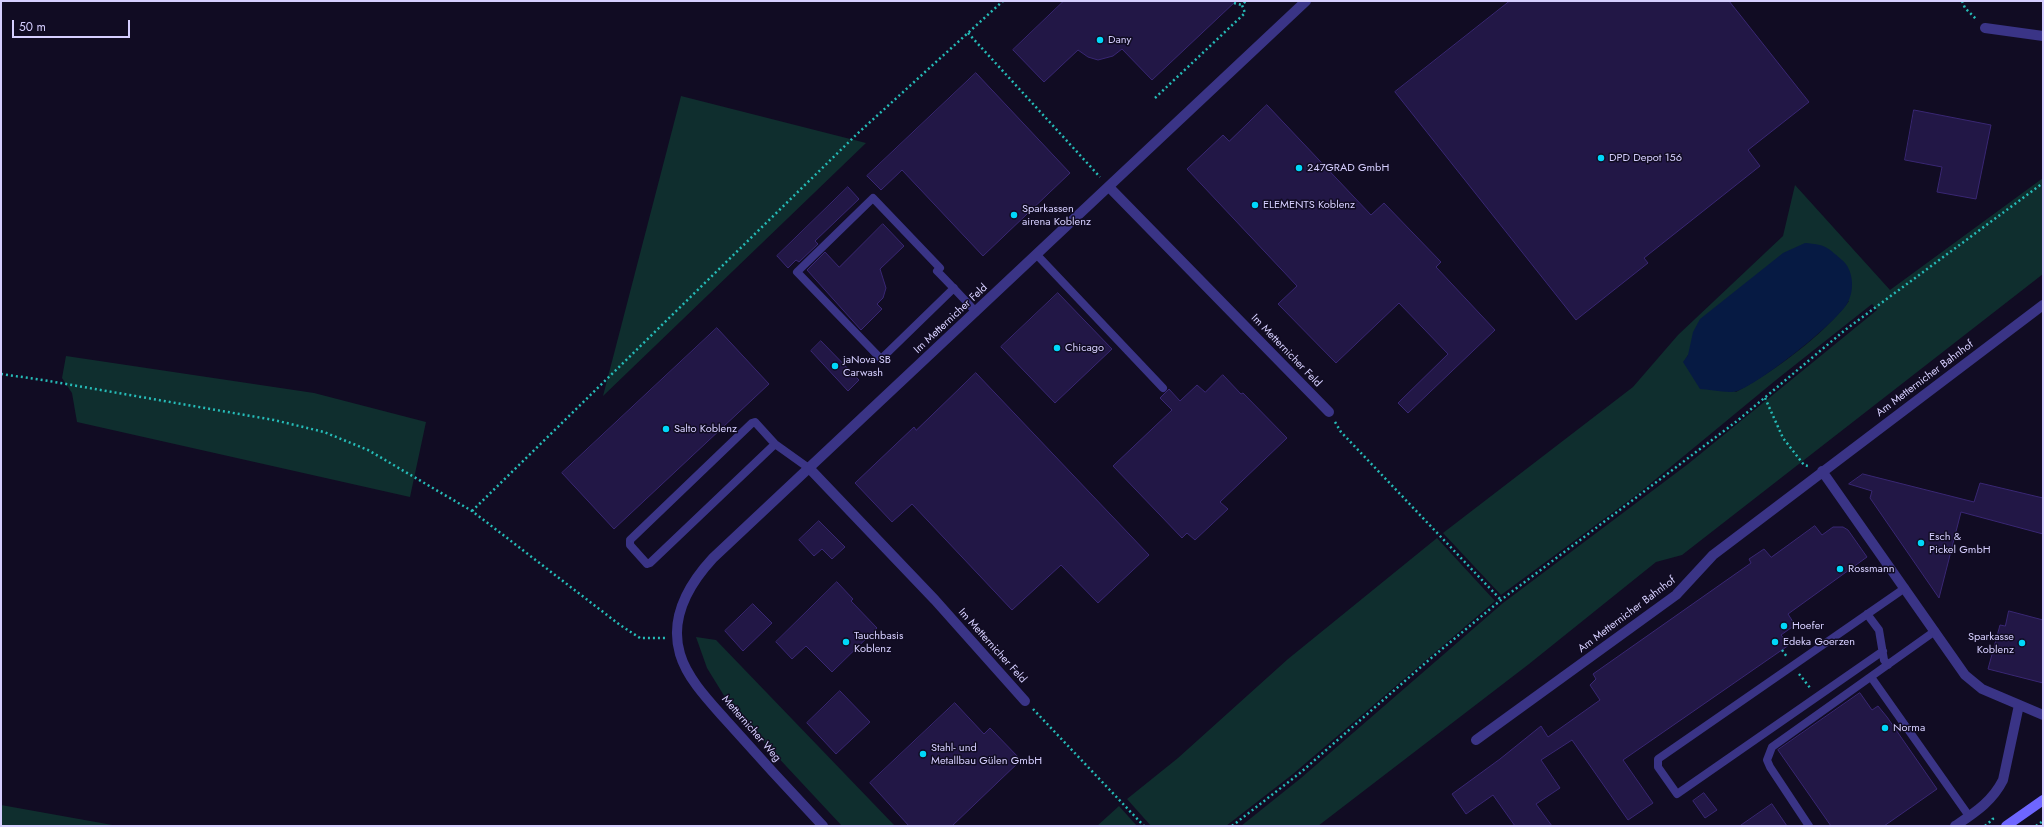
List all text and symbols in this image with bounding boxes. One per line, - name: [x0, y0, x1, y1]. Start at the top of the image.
- scale bar: [14, 12, 132, 38]
- text: 50 m: [19, 18, 46, 36]
- place label: Dany: [1108, 33, 1131, 47]
- marker: Dany: [1095, 35, 1105, 45]
- place label: DPD Depot 156: [1609, 151, 1682, 165]
- marker: DPD Depot 156: [1596, 153, 1606, 163]
- place label: 247GRAD GmbH: [1307, 161, 1389, 175]
- marker: 247GRAD GmbH: [1294, 163, 1304, 173]
- place label: ELEMENTS Koblenz: [1263, 198, 1355, 212]
- marker: ELEMENTS Koblenz: [1250, 200, 1260, 210]
- place label: Sparkassen airena Koblenz: [1022, 202, 1091, 228]
- marker: Sparkassen airena Koblenz: [1009, 210, 1019, 220]
- street label: Im Metternicher Feld: [911, 281, 991, 357]
- street label: Im Metternicher Feld: [1248, 312, 1324, 390]
- street label: Am Metternicher Bahnhof: [1874, 338, 1976, 420]
- place label: Chicago: [1065, 341, 1104, 355]
- marker: Chicago: [1052, 343, 1062, 353]
- place label: jaNova SB Carwash: [843, 353, 891, 379]
- marker: jaNova SB Carwash: [830, 361, 840, 371]
- place label: Salto Koblenz: [674, 422, 737, 436]
- marker: Salto Koblenz: [661, 424, 671, 434]
- place label: Esch & Pickel GmbH: [1929, 530, 1991, 556]
- marker: Esch & Pickel GmbH: [1916, 538, 1926, 548]
- place label: Rossmann: [1848, 562, 1894, 576]
- marker: Rossmann: [1835, 564, 1845, 574]
- street label: Am Metternicher Bahnhof: [1576, 574, 1678, 656]
- street label: Im Metternicher Feld: [955, 606, 1029, 686]
- place label: Hoefer: [1792, 619, 1824, 633]
- marker: Hoefer: [1779, 621, 1789, 631]
- place label: Tauchbasis Koblenz: [854, 629, 903, 655]
- place label: Sparkasse Koblenz: [1968, 630, 2014, 656]
- place label: Edeka Goerzen: [1783, 635, 1855, 649]
- marker: Tauchbasis Koblenz: [841, 637, 851, 647]
- marker: Edeka Goerzen: [1770, 637, 1780, 647]
- marker: Sparkasse Koblenz: [2017, 638, 2027, 648]
- street label: Metternicher Weg: [719, 693, 783, 765]
- place label: Norma: [1893, 721, 1925, 735]
- marker: Norma: [1880, 723, 1890, 733]
- place label: Stahl- und Metallbau Gülen GmbH: [931, 741, 1042, 767]
- marker: Stahl- und Metallbau Gülen GmbH: [918, 749, 928, 759]

